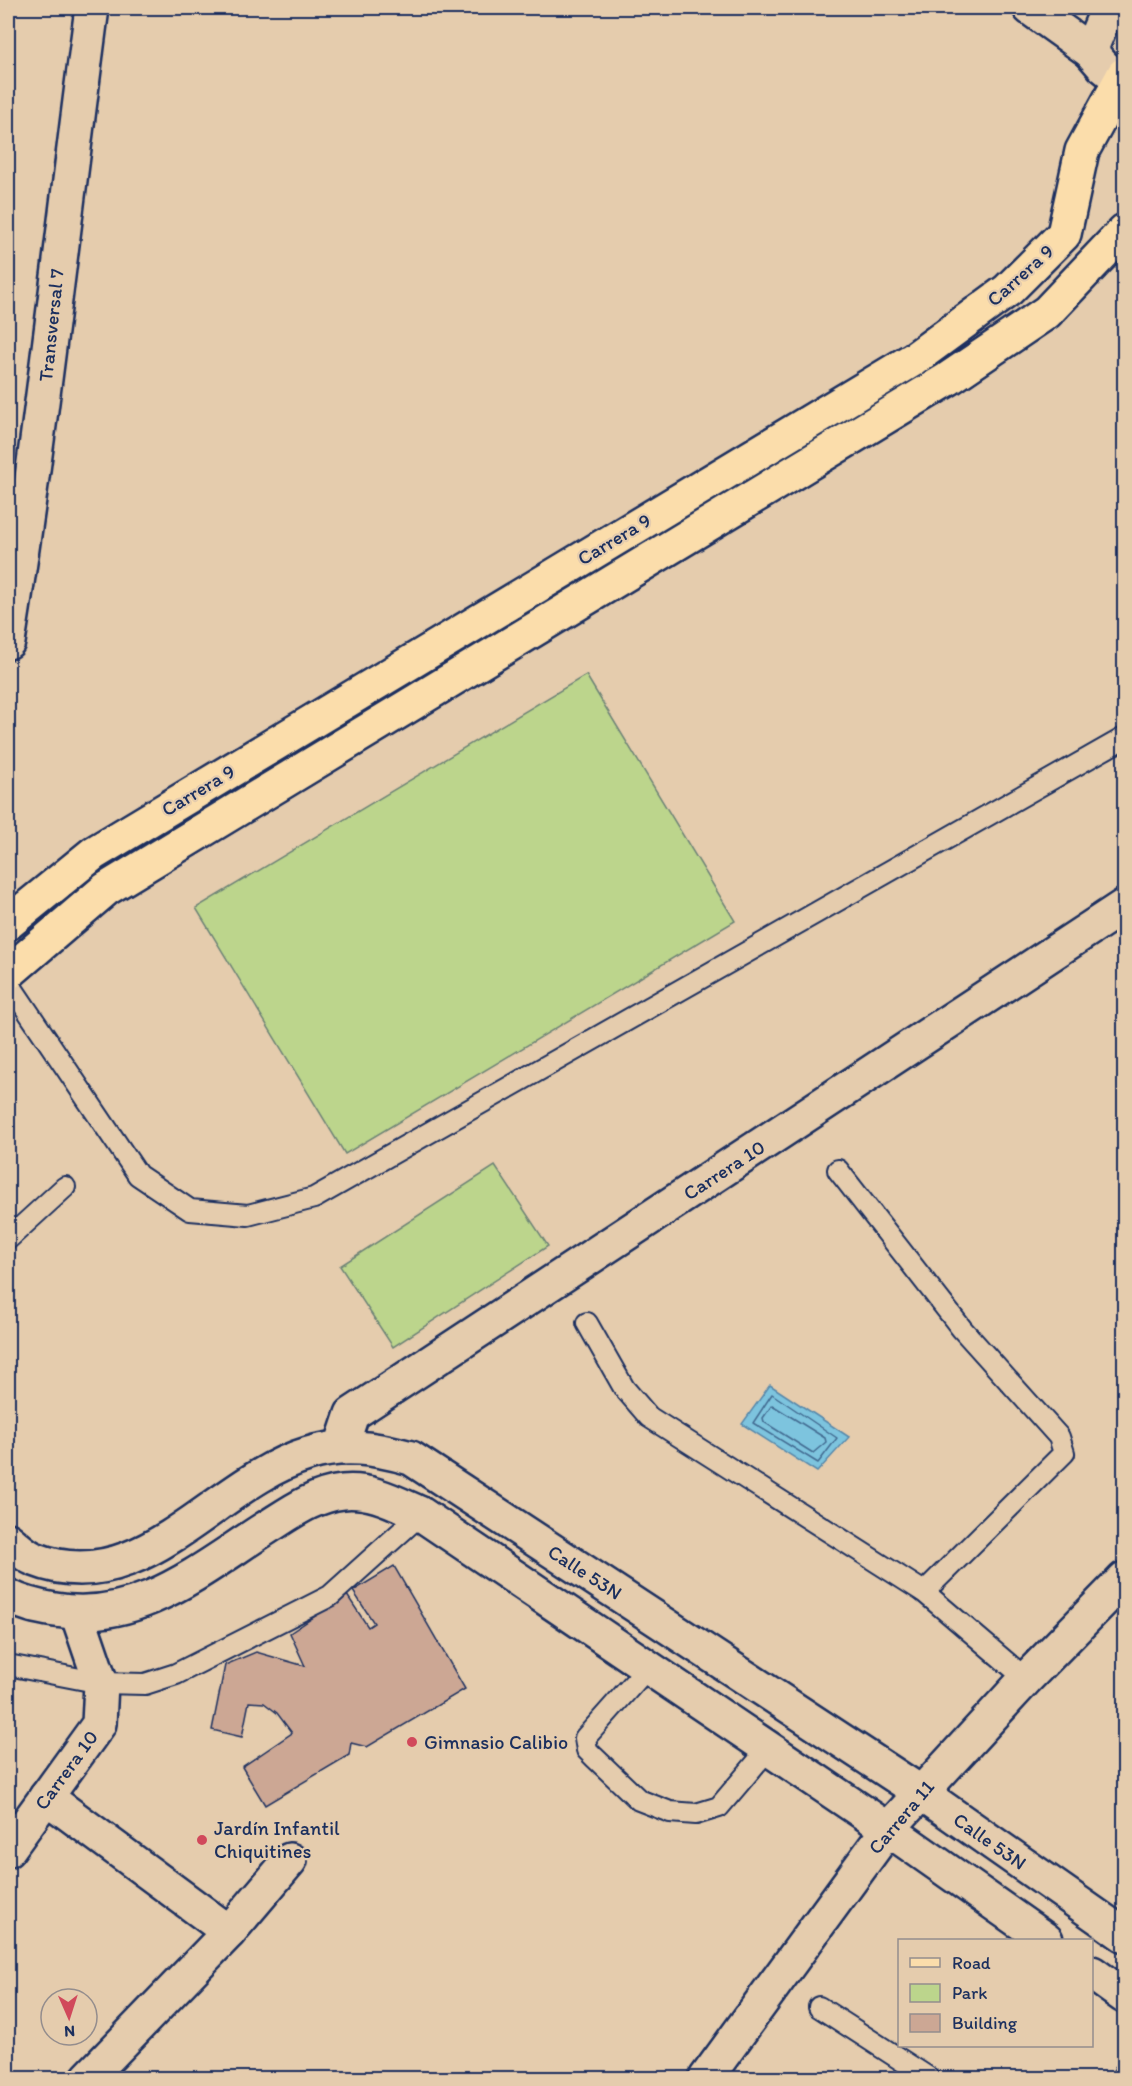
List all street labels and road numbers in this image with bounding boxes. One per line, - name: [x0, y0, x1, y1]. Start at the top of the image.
- street label: Carrera 9: [982, 239, 1058, 311]
- street label: Transversal 7: [33, 267, 69, 383]
- street label: Carrera 9: [573, 508, 655, 570]
- street label: Carrera 9: [157, 759, 239, 821]
- street label: Carrera 10: [679, 1135, 769, 1205]
- street label: Calle 53N: [543, 1539, 627, 1605]
- street label: Carrera 10: [29, 1725, 103, 1815]
- street label: Carrera 11: [863, 1775, 939, 1859]
- street label: Calle 53N: [949, 1807, 1031, 1875]

